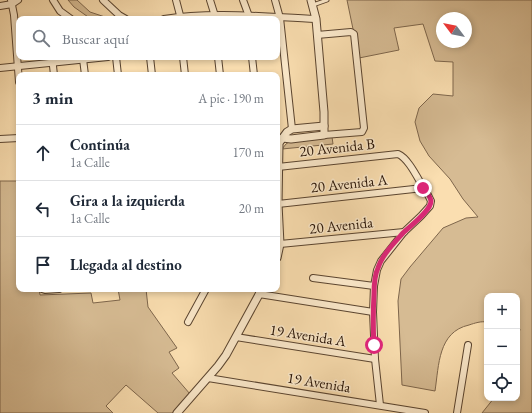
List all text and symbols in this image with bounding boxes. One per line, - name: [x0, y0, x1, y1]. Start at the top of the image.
- north arrow: [436, 12, 472, 48]
- search box: [16, 16, 280, 60]
- icon: search: [30, 27, 52, 49]
- text: Buscar aquí: [62, 29, 129, 48]
- text: 3 min: [32, 87, 73, 109]
- text: A pie · 190 m: [198, 90, 264, 107]
- street label: 20 Avenida B: [298, 134, 376, 160]
- text: Continúa: [70, 135, 130, 154]
- icon: ahead: [32, 142, 54, 164]
- text: 170 m: [233, 144, 264, 161]
- text: 1a Calle: [70, 154, 110, 171]
- street label: 20 Avenida A: [310, 169, 389, 196]
- route end: [414, 179, 432, 197]
- text: Gira a la izquierda: [70, 191, 185, 210]
- icon: left: [32, 198, 54, 220]
- text: 20 m: [239, 200, 264, 217]
- text: 1a Calle: [70, 210, 110, 227]
- street label: 20 Avenida: [308, 212, 374, 238]
- icon: arrive: [32, 254, 54, 276]
- text: Llegada al destino: [70, 255, 182, 274]
- map controls: [484, 293, 520, 401]
- button: +: [484, 293, 520, 329]
- street label: 19 Avenida A: [268, 320, 348, 351]
- button: −: [484, 329, 520, 365]
- route start: [365, 336, 383, 354]
- button: locate: [484, 365, 520, 401]
- street label: 19 Avenida: [286, 368, 352, 396]

